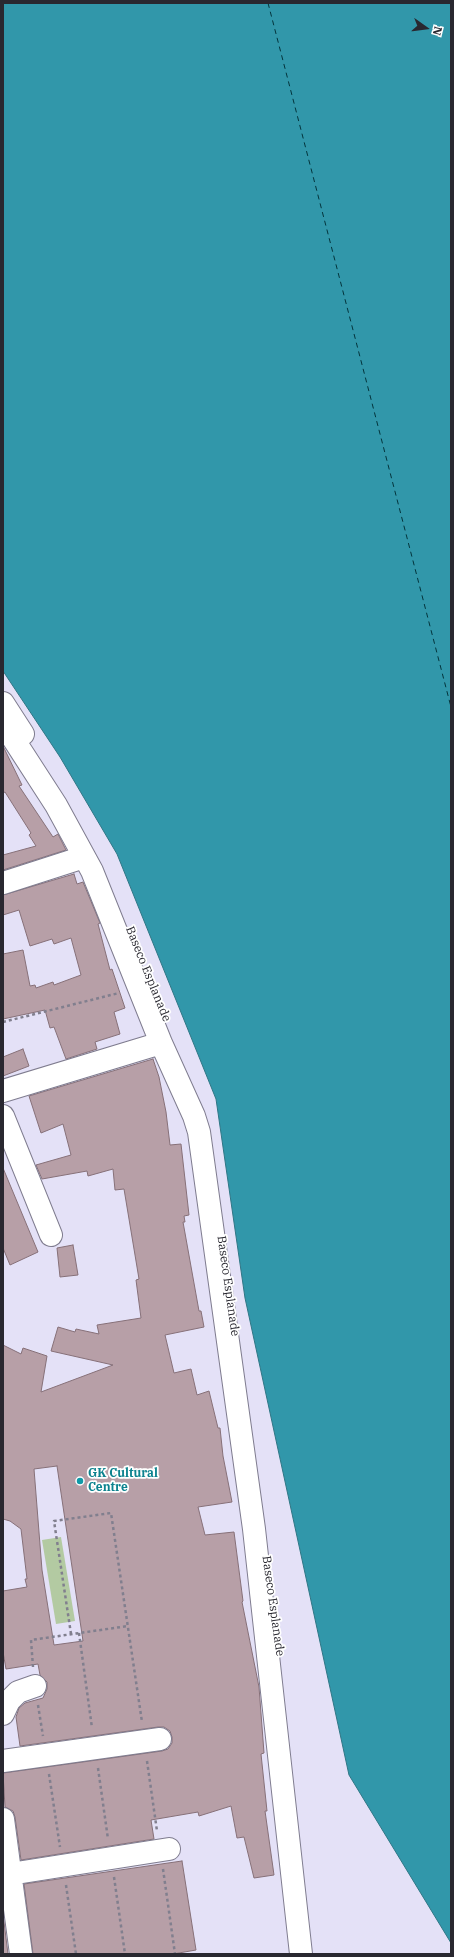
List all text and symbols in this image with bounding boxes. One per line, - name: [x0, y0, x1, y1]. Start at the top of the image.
- north arrow: [406, 8, 446, 48]
- text: N: [430, 25, 445, 37]
- street label: Baseco Esplanade: [122, 924, 174, 1024]
- street label: Baseco Esplanade: [214, 1235, 242, 1337]
- place label: GK Cultural Centre: [88, 1467, 158, 1495]
- marker: GK Cultural Centre: [75, 1476, 85, 1486]
- street label: Baseco Esplanade: [259, 1555, 287, 1657]

